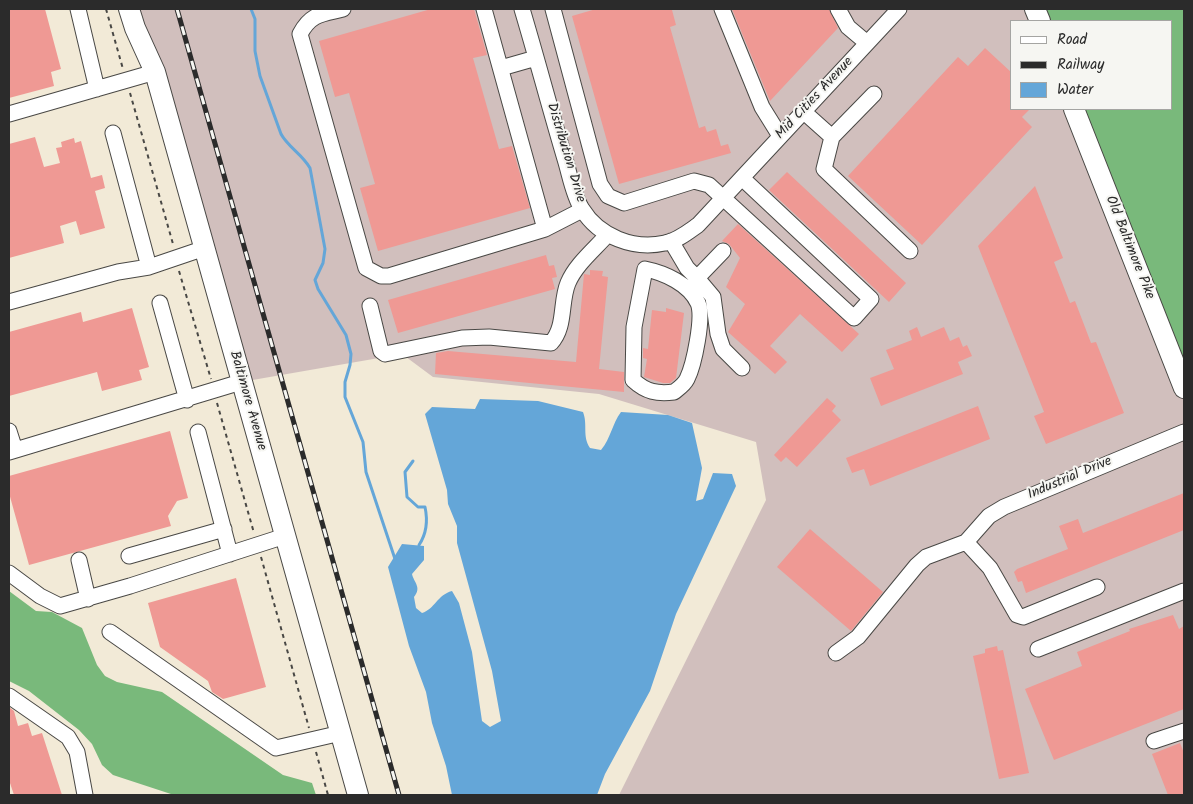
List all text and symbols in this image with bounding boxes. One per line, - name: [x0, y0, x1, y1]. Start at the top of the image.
- legend: [1010, 20, 1173, 110]
- text: Road: [1057, 28, 1087, 52]
- text: Railway: [1057, 53, 1104, 77]
- street label: Mid Cities Avenue: [773, 54, 857, 144]
- text: Water: [1057, 78, 1093, 102]
- street label: Distribution Drive: [542, 101, 588, 205]
- street label: Old Baltimore Pike: [1101, 194, 1157, 302]
- street label: Baltimore Avenue: [225, 349, 269, 453]
- street label: Industrial Drive: [1025, 454, 1115, 504]

